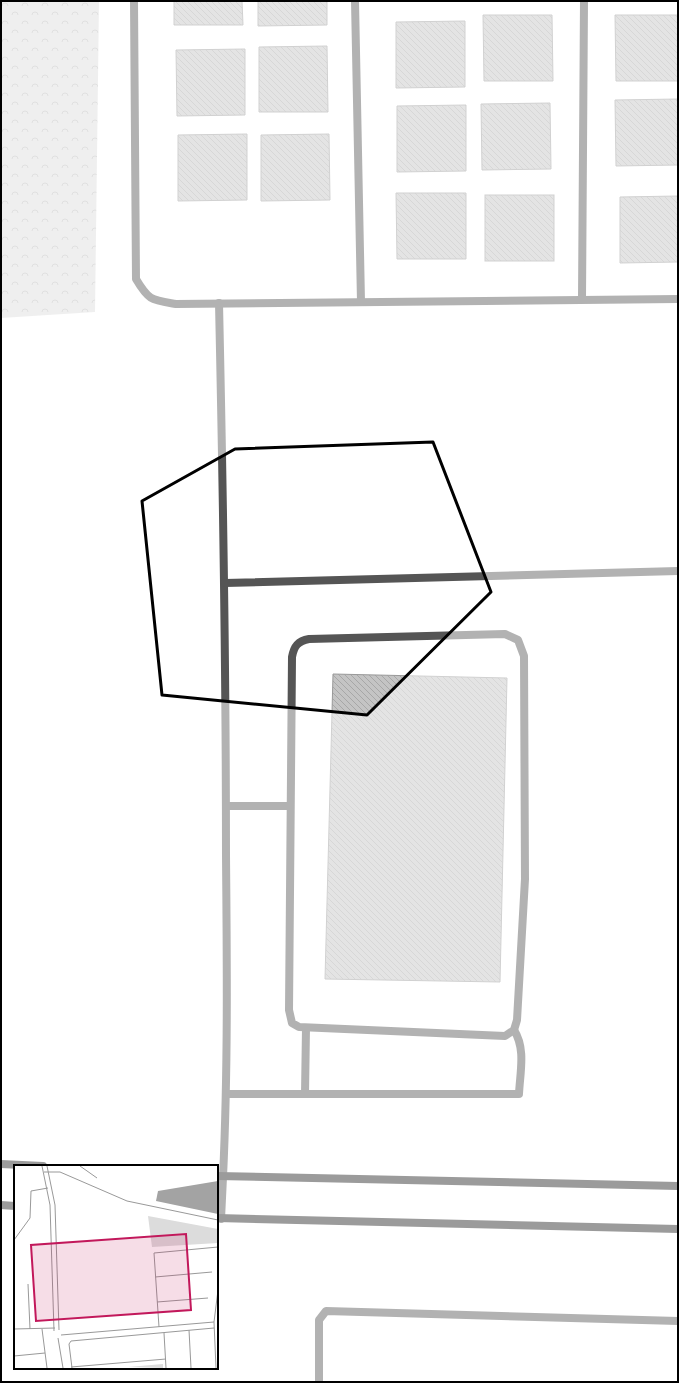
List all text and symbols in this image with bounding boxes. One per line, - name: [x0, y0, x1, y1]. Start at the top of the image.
- inset map: [14, 1165, 218, 1369]

